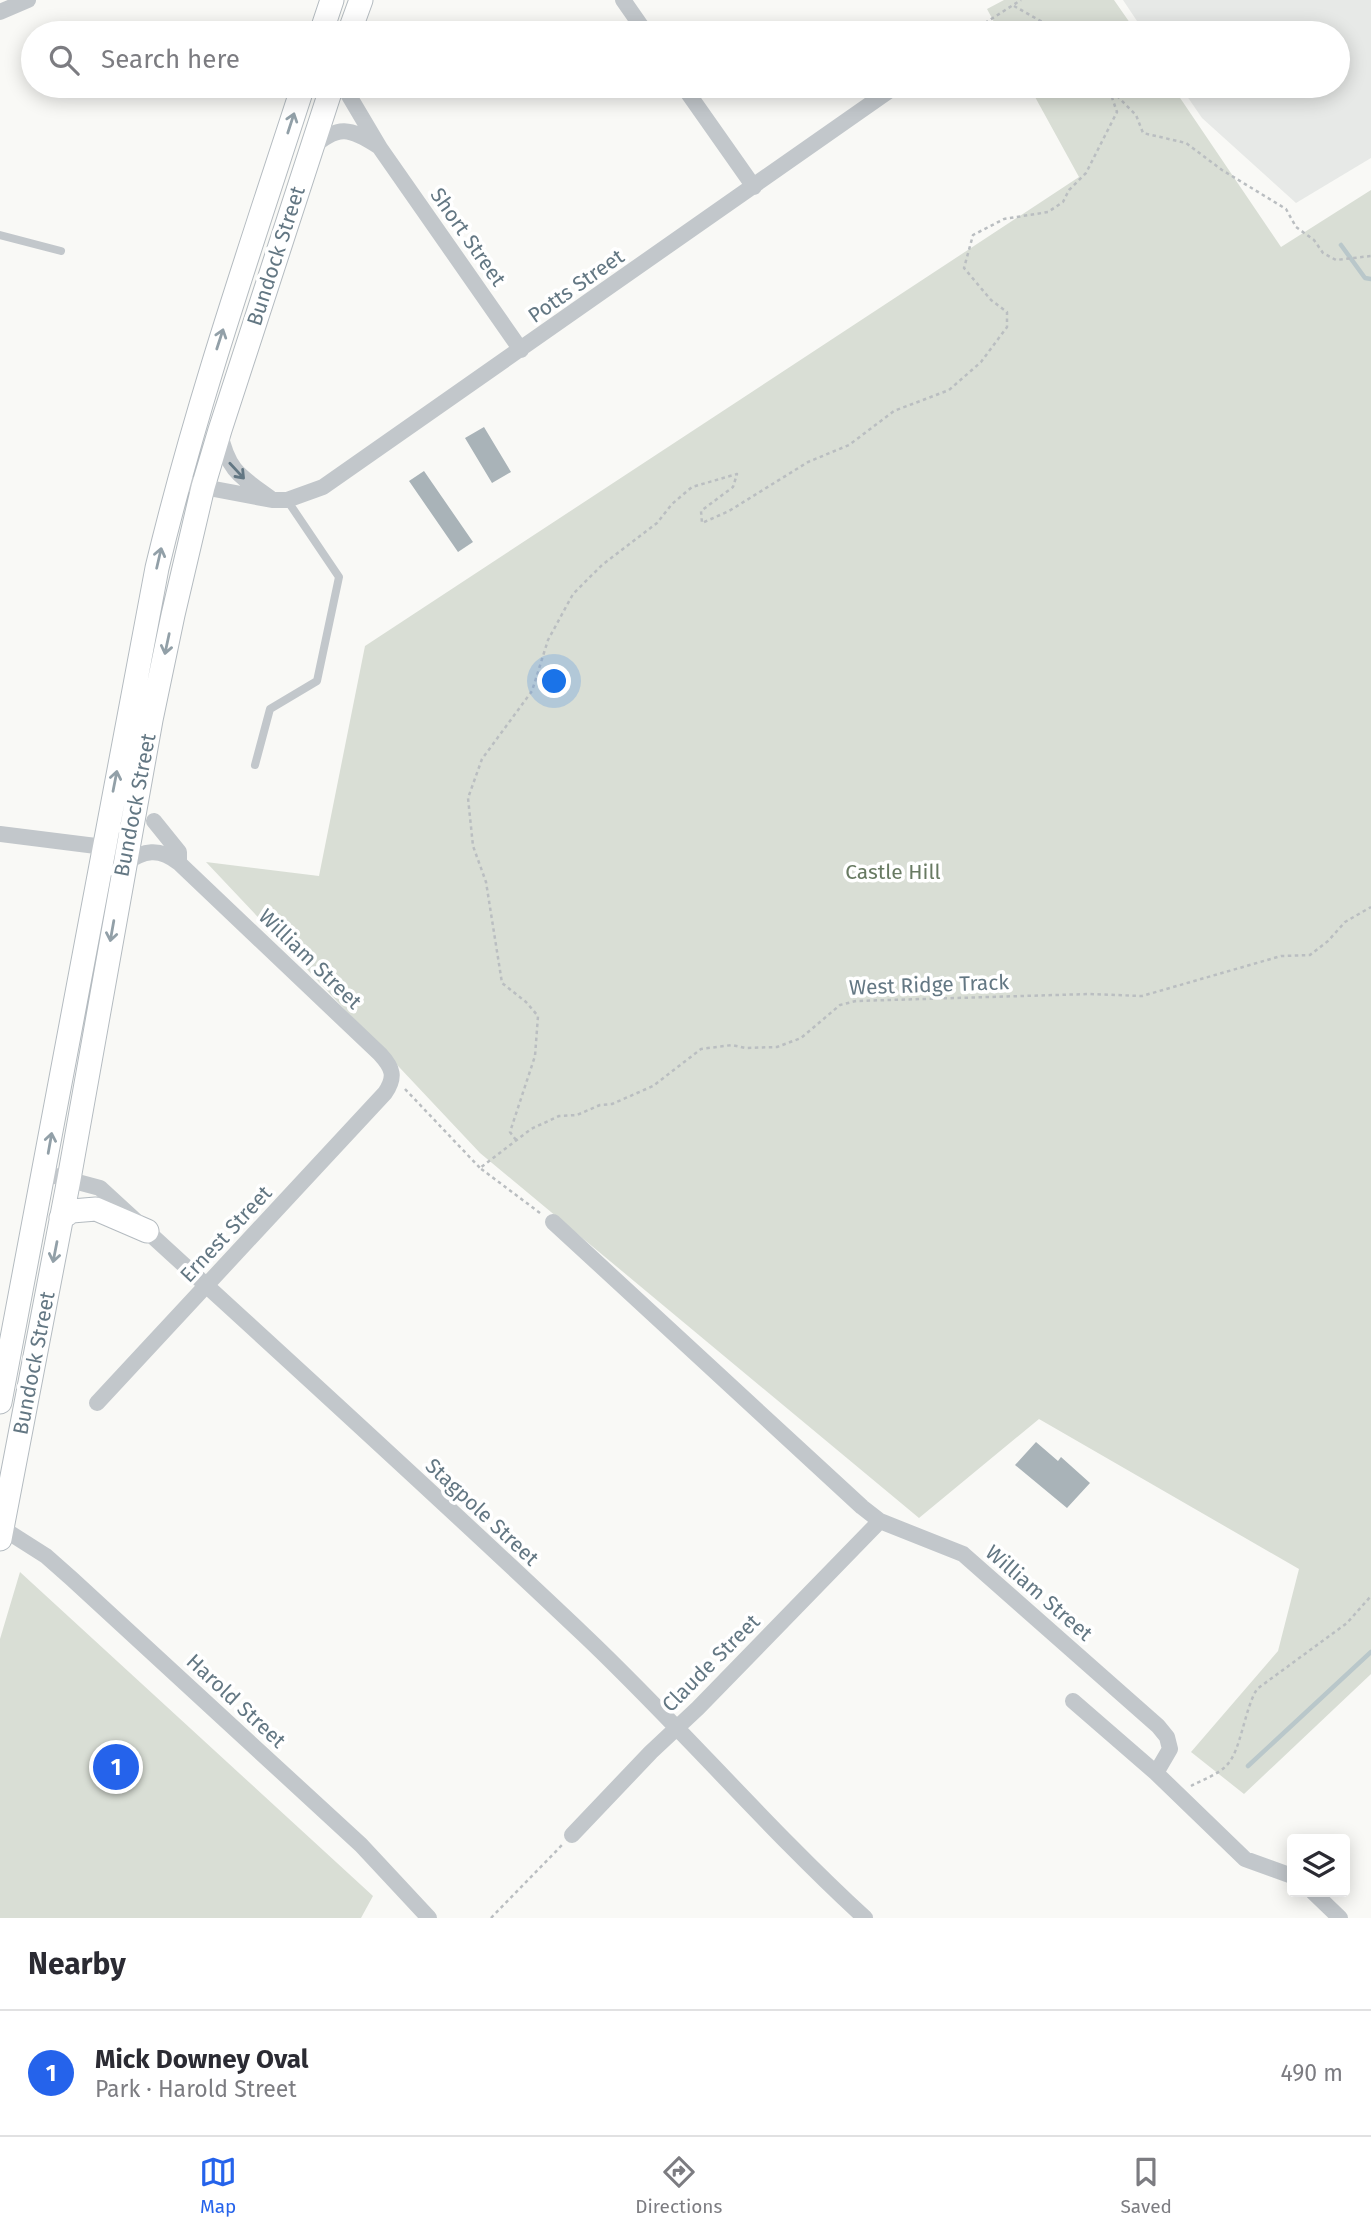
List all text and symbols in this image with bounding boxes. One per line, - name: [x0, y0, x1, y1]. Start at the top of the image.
- search box: [21, 21, 1350, 98]
- icon: search: [45, 41, 83, 79]
- text: Search here: [101, 44, 240, 75]
- one-way arrow: [285, 112, 298, 134]
- street label: Bundock Street: [241, 182, 311, 329]
- street label: Short Street: [425, 183, 512, 292]
- street label: Potts Street: [523, 243, 629, 329]
- one-way arrow: [215, 329, 227, 351]
- one-way arrow: [229, 462, 245, 480]
- one-way arrow: [153, 547, 166, 570]
- one-way arrow: [160, 632, 174, 655]
- your location: [537, 664, 571, 698]
- street label: Bundock Street: [108, 731, 162, 879]
- one-way arrow: [109, 770, 122, 793]
- park label: Castle Hill: [845, 859, 941, 885]
- street label: William Street: [253, 903, 367, 1015]
- one-way arrow: [105, 919, 118, 942]
- street label: West Ridge Track: [849, 969, 1010, 1001]
- one-way arrow: [44, 1132, 57, 1155]
- street label: Ernest Street: [175, 1180, 278, 1288]
- one-way arrow: [48, 1240, 61, 1263]
- street label: Bundock Street: [7, 1289, 61, 1437]
- street label: Stagpole Street: [420, 1453, 544, 1571]
- street label: William Street: [980, 1539, 1098, 1647]
- street label: Claude Street: [657, 1608, 766, 1717]
- street label: Harold Street: [181, 1648, 291, 1754]
- pin: 1: [93, 1741, 139, 1793]
- map controls: [1287, 1834, 1350, 1897]
- button: layers: [1287, 1834, 1350, 1897]
- text: Nearby: [28, 1946, 126, 1982]
- text: Mick Downey Oval: [95, 2044, 309, 2075]
- text: 1: [46, 2059, 56, 2087]
- text: 490 m: [1281, 2059, 1343, 2087]
- text: Park · Harold Street: [95, 2075, 297, 2103]
- tab: Map: [199, 2153, 237, 2218]
- tab: Directions: [635, 2153, 722, 2218]
- tab: Saved: [1121, 2153, 1172, 2218]

